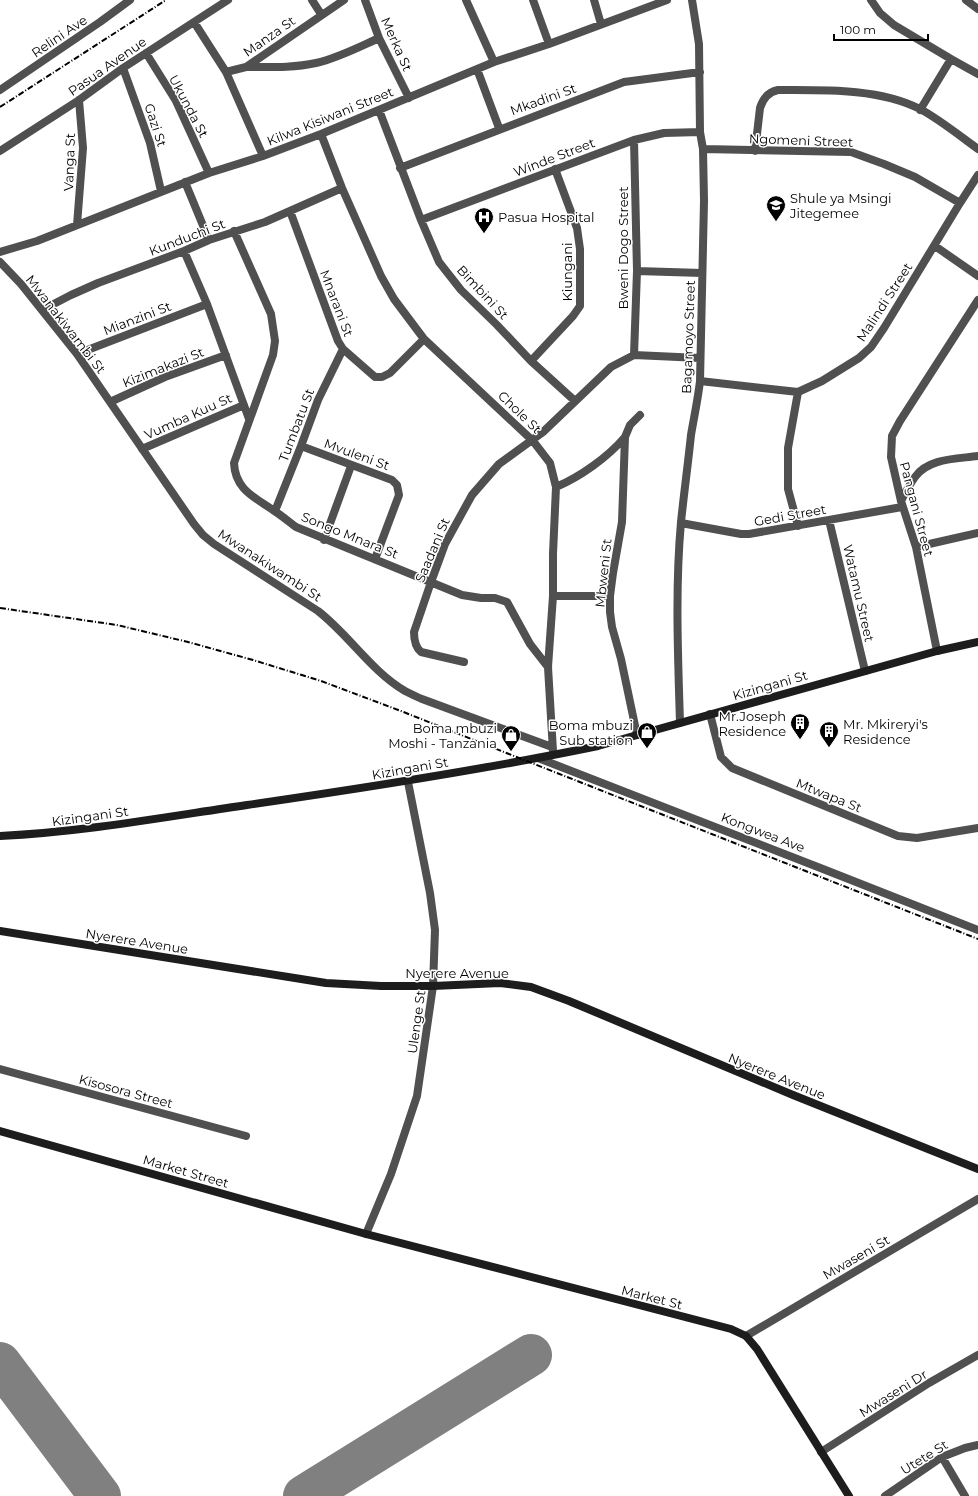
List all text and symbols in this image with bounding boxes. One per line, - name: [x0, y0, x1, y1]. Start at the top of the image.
- street label: Relini Ave: [28, 11, 90, 60]
- street label: Manza St: [240, 12, 298, 60]
- street label: Merka St: [378, 15, 416, 73]
- scale bar: [834, 16, 928, 42]
- text: 100 m: [840, 22, 876, 37]
- street label: Pasua Avenue: [65, 33, 149, 99]
- street label: Ukunda St: [166, 72, 212, 140]
- street label: Mkadini St: [508, 80, 578, 118]
- street label: Kilwa Kisiwani Street: [264, 83, 396, 149]
- street label: Gazi St: [142, 101, 170, 149]
- street label: Ngomeni Street: [749, 130, 853, 150]
- street label: Vanga St: [60, 133, 78, 191]
- street label: Winde Street: [511, 134, 597, 180]
- street label: Bweni Dogo Street: [615, 186, 631, 310]
- place label: Shule ya Msingi Jitegemee: [789, 190, 892, 221]
- school or university icon: Shule ya Msingi Jitegemee: [765, 194, 787, 222]
- hospital icon: Pasua Hospital: [473, 206, 495, 234]
- place label: Pasua Hospital: [498, 209, 594, 225]
- street label: Kunduchi St: [147, 215, 227, 259]
- street label: Kiungani: [559, 242, 575, 302]
- street label: Malindi Street: [853, 260, 915, 344]
- street label: Bimbini St: [454, 262, 512, 322]
- street label: Mnarani St: [317, 267, 357, 339]
- street label: Mwanakiwambi St: [23, 272, 109, 376]
- street label: Bagamoyo Street: [678, 280, 698, 394]
- street label: Mianzini St: [101, 298, 173, 338]
- street label: Kizimakazi St: [120, 343, 206, 391]
- street label: Tumbatu St: [275, 386, 317, 464]
- street label: Chole St: [495, 387, 545, 437]
- street label: Vumba Kuu St: [142, 390, 234, 442]
- street label: Mvuleni St: [322, 435, 392, 473]
- street label: Pangani Street: [897, 460, 937, 558]
- street label: Gedi Street: [753, 501, 827, 529]
- street label: Songo Mnara St: [299, 508, 401, 562]
- street label: Saadani St: [411, 515, 453, 585]
- street label: Mwanakiwambi St: [215, 525, 325, 605]
- street label: Mbweni St: [591, 538, 615, 608]
- street label: Watamu Street: [840, 543, 878, 643]
- street label: Kizingani St: [731, 667, 809, 703]
- place label: Mr.Joseph Residence: [718, 708, 786, 739]
- building icon: Mr.Joseph Residence: [789, 712, 811, 740]
- place label: Mr. Mkireryi's Residence: [843, 716, 928, 747]
- place label: Boma mbuzi Sub station: [549, 717, 633, 748]
- place label: Boma mbuzi Moshi - Tanzania: [388, 720, 497, 751]
- building icon: Mr. Mkireryi's Residence: [818, 720, 840, 748]
- shop icon: Boma mbuzi Sub station: [636, 721, 658, 749]
- shop icon: Boma mbuzi Moshi - Tanzania: [500, 724, 522, 752]
- street label: Kizingani St: [371, 753, 449, 783]
- street label: Mtwapa St: [794, 775, 864, 815]
- street label: Kizingani St: [51, 803, 129, 829]
- street label: Kongwea Ave: [719, 809, 807, 855]
- street label: Nyerere Avenue: [85, 925, 190, 957]
- street label: Nyerere Avenue: [405, 965, 509, 981]
- street label: Ulenge St: [404, 989, 428, 1055]
- street label: Nyerere Avenue: [726, 1049, 828, 1103]
- street label: Kisosora Street: [77, 1071, 175, 1111]
- street label: Market Street: [141, 1151, 231, 1191]
- street label: Mwaseni St: [820, 1231, 892, 1283]
- street label: Market St: [620, 1282, 684, 1312]
- street label: Mwaseni Dr: [856, 1366, 930, 1420]
- street label: Utete St: [897, 1436, 951, 1478]

